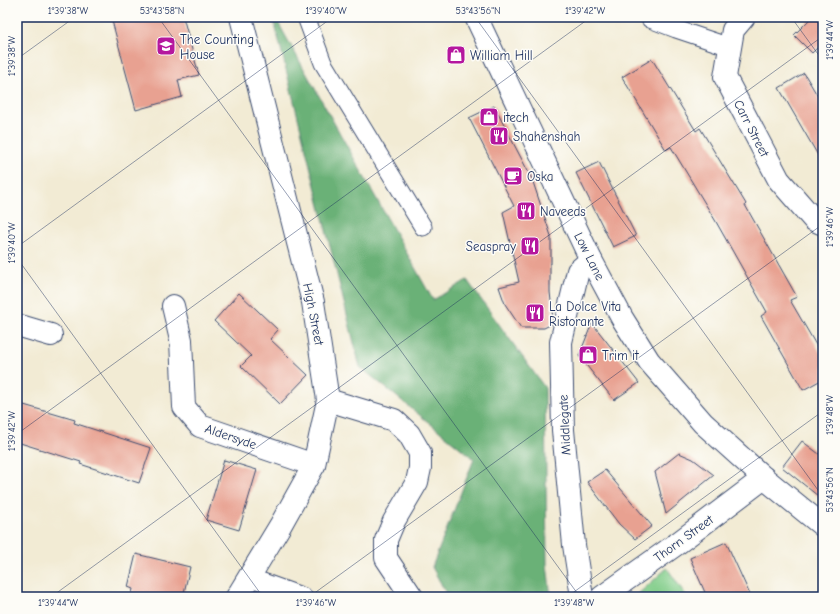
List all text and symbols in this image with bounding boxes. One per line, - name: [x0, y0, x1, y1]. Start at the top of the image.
- text: 1°39'38"W: [48, 5, 89, 17]
- text: 53°43'58"N: [140, 5, 184, 17]
- text: 1°39'40"W: [305, 5, 347, 17]
- text: 53°43'56"N: [456, 5, 500, 17]
- text: 1°39'42"W: [565, 5, 605, 17]
- text: 1°39'44"W: [824, 20, 836, 60]
- place label: The Counting House: [180, 32, 254, 62]
- text: 1°39'38"W: [6, 35, 18, 76]
- school or university icon: The Counting House: [155, 35, 177, 57]
- shop icon: William Hill: [445, 44, 467, 66]
- place label: William Hill: [470, 48, 533, 63]
- street label: Carr Street: [731, 97, 773, 160]
- shop icon: itech: [478, 106, 500, 128]
- place label: itech: [503, 110, 529, 125]
- restaurant icon: Shahenshah: [488, 125, 510, 147]
- place label: Shahenshah: [513, 129, 581, 144]
- cafe icon: Oska: [502, 165, 524, 187]
- place label: Oska: [527, 169, 554, 184]
- restaurant icon: Naveeds: [515, 200, 537, 222]
- place label: Naveeds: [540, 204, 586, 219]
- text: 1°39'46"W: [824, 206, 836, 247]
- text: 1°39'40"W: [6, 222, 18, 264]
- street label: Low Lane: [571, 230, 608, 283]
- restaurant icon: Seaspray: [519, 235, 541, 257]
- place label: Seaspray: [466, 239, 516, 254]
- street label: High Street: [300, 282, 327, 348]
- place label: La Dolce Vita Ristorante: [549, 299, 621, 329]
- restaurant icon: La Dolce Vita Ristorante: [524, 302, 546, 324]
- shop icon: Trim it: [577, 344, 599, 366]
- place label: Trim it: [602, 348, 640, 363]
- street label: Middlegate: [555, 394, 574, 456]
- text: 1°39'48"W: [824, 395, 836, 435]
- text: 1°39'42"W: [6, 411, 18, 451]
- street label: Aldersyde: [203, 421, 259, 452]
- text: 53°43'56"N: [824, 468, 836, 512]
- street label: Thorn Street: [651, 511, 717, 565]
- text: 1°39'44"W: [38, 597, 78, 609]
- text: 1°39'46"W: [296, 597, 337, 609]
- text: 1°39'48"W: [554, 597, 594, 609]

